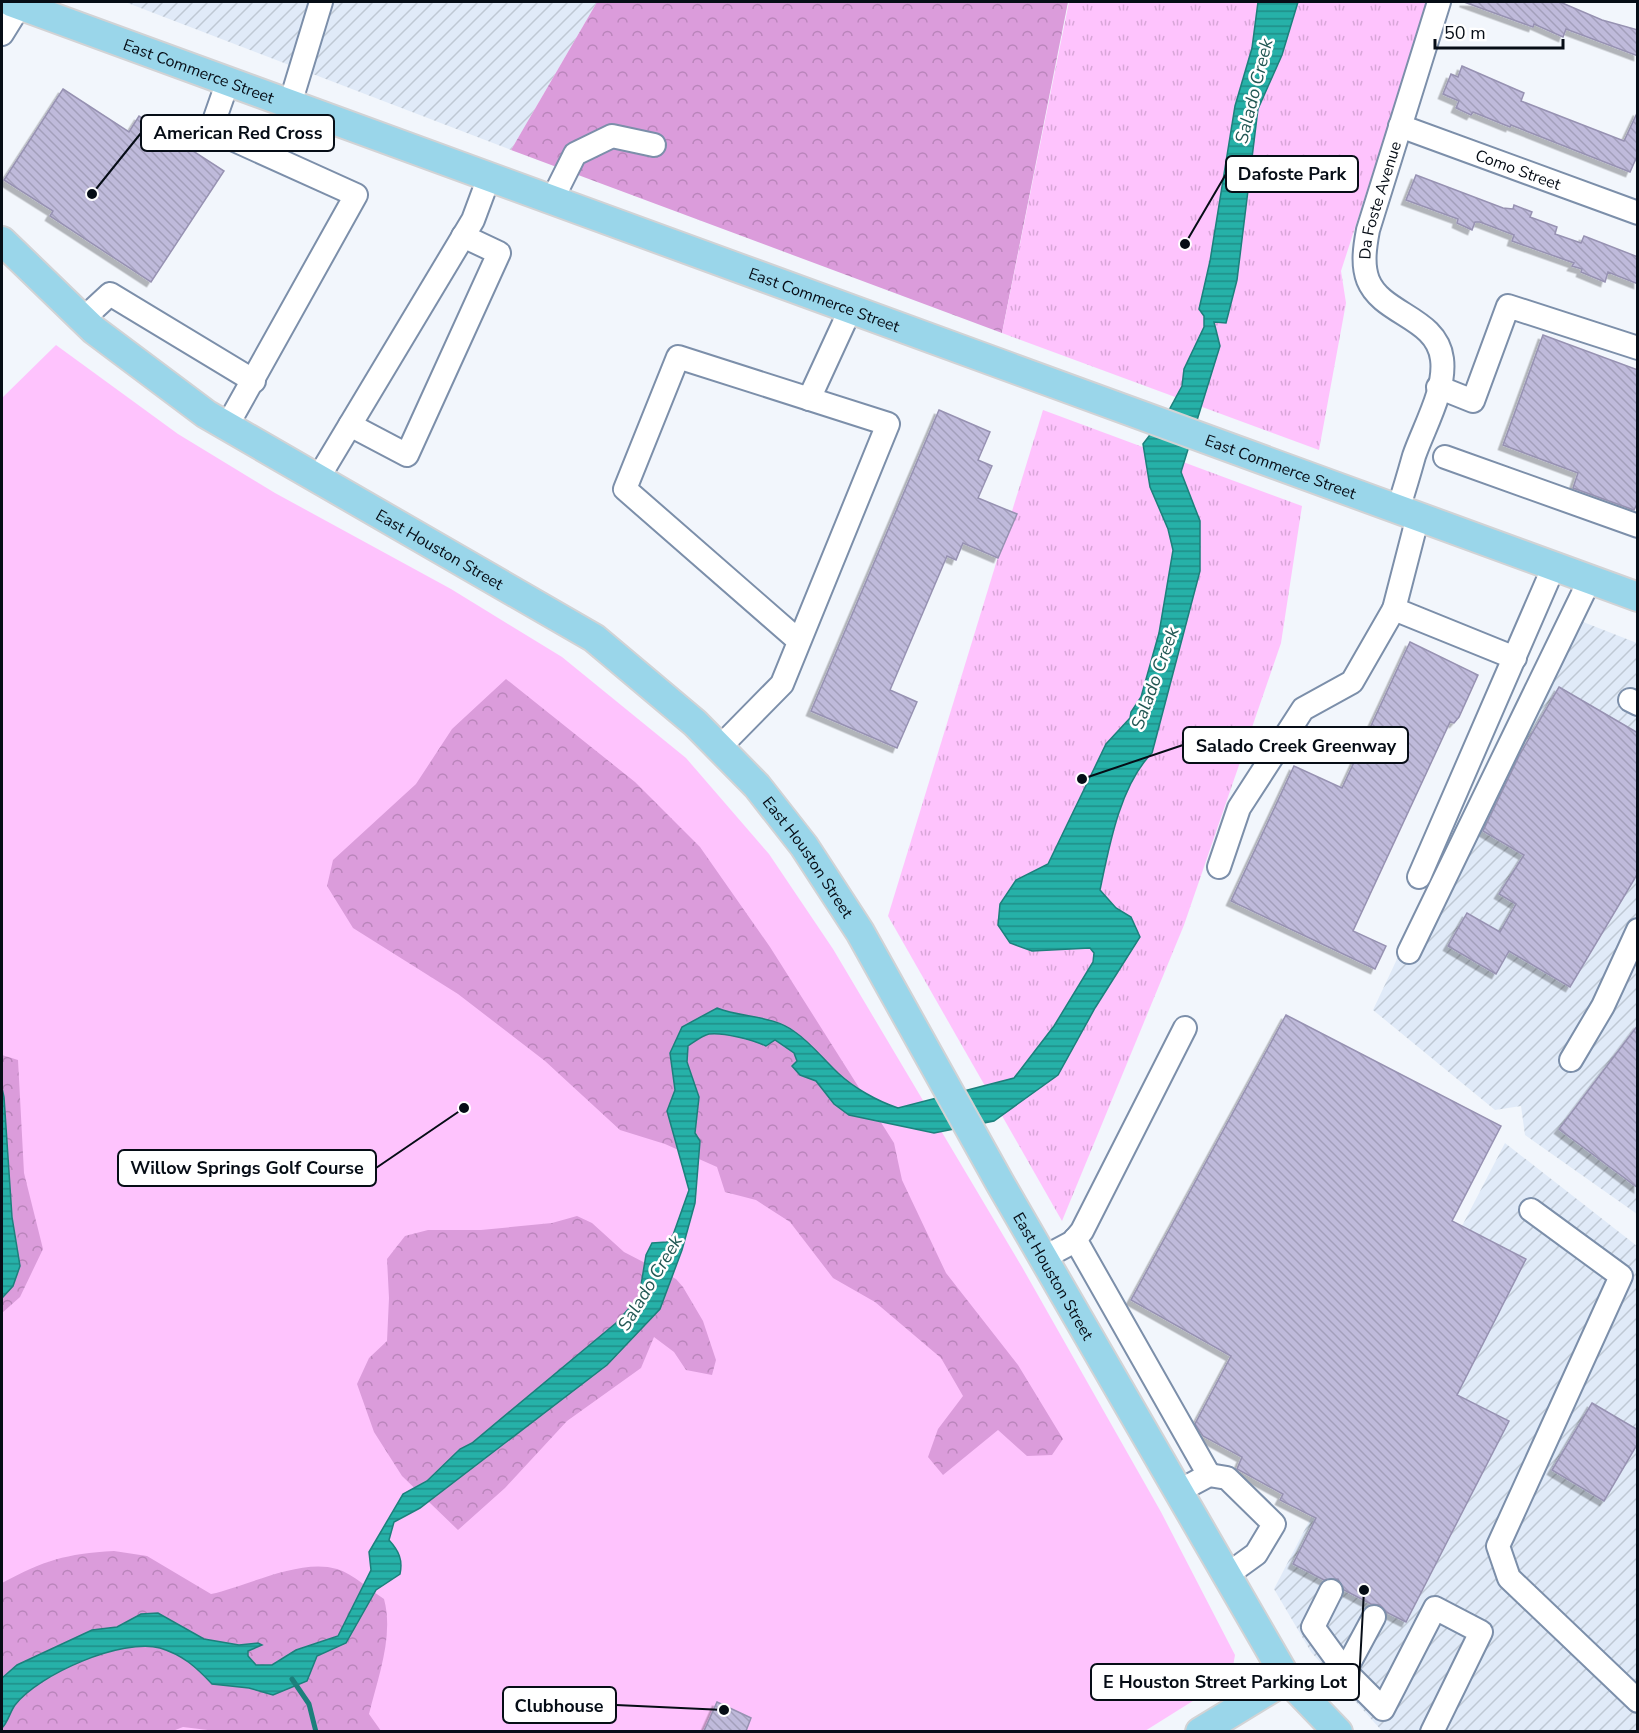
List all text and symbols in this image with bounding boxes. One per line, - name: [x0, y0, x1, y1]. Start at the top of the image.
- scale bar: [1435, 12, 1562, 50]
- text: 50 m: [1444, 21, 1486, 45]
- street label: East Commerce Street: [120, 34, 277, 109]
- water label: Salado Creek: [1229, 35, 1279, 146]
- callout: American Red Cross: [141, 115, 334, 151]
- text: American Red Cross: [154, 121, 323, 145]
- street label: Da Foste Avenue: [1354, 139, 1407, 260]
- street label: Como Street: [1472, 144, 1564, 196]
- callout: Dafoste Park: [1226, 156, 1358, 192]
- text: Dafoste Park: [1238, 162, 1346, 186]
- street label: East Commerce Street: [745, 263, 903, 338]
- street label: East Commerce Street: [1202, 430, 1359, 505]
- street label: East Houston Street: [371, 504, 508, 596]
- water label: Salado Creek: [1125, 623, 1185, 732]
- callout: Salado Creek Greenway: [1183, 727, 1408, 763]
- text: Salado Creek Greenway: [1196, 734, 1397, 758]
- street label: East Houston Street: [757, 792, 858, 923]
- callout: Willow Springs Golf Course: [118, 1150, 376, 1186]
- text: Willow Springs Golf Course: [130, 1156, 364, 1180]
- street label: East Houston Street: [1007, 1209, 1099, 1345]
- water label: Salado Creek: [612, 1230, 688, 1335]
- callout: E Houston Street Parking Lot: [1091, 1664, 1359, 1700]
- text: E Houston Street Parking Lot: [1103, 1670, 1347, 1694]
- callout: Clubhouse: [503, 1687, 616, 1723]
- text: Clubhouse: [514, 1694, 604, 1718]

